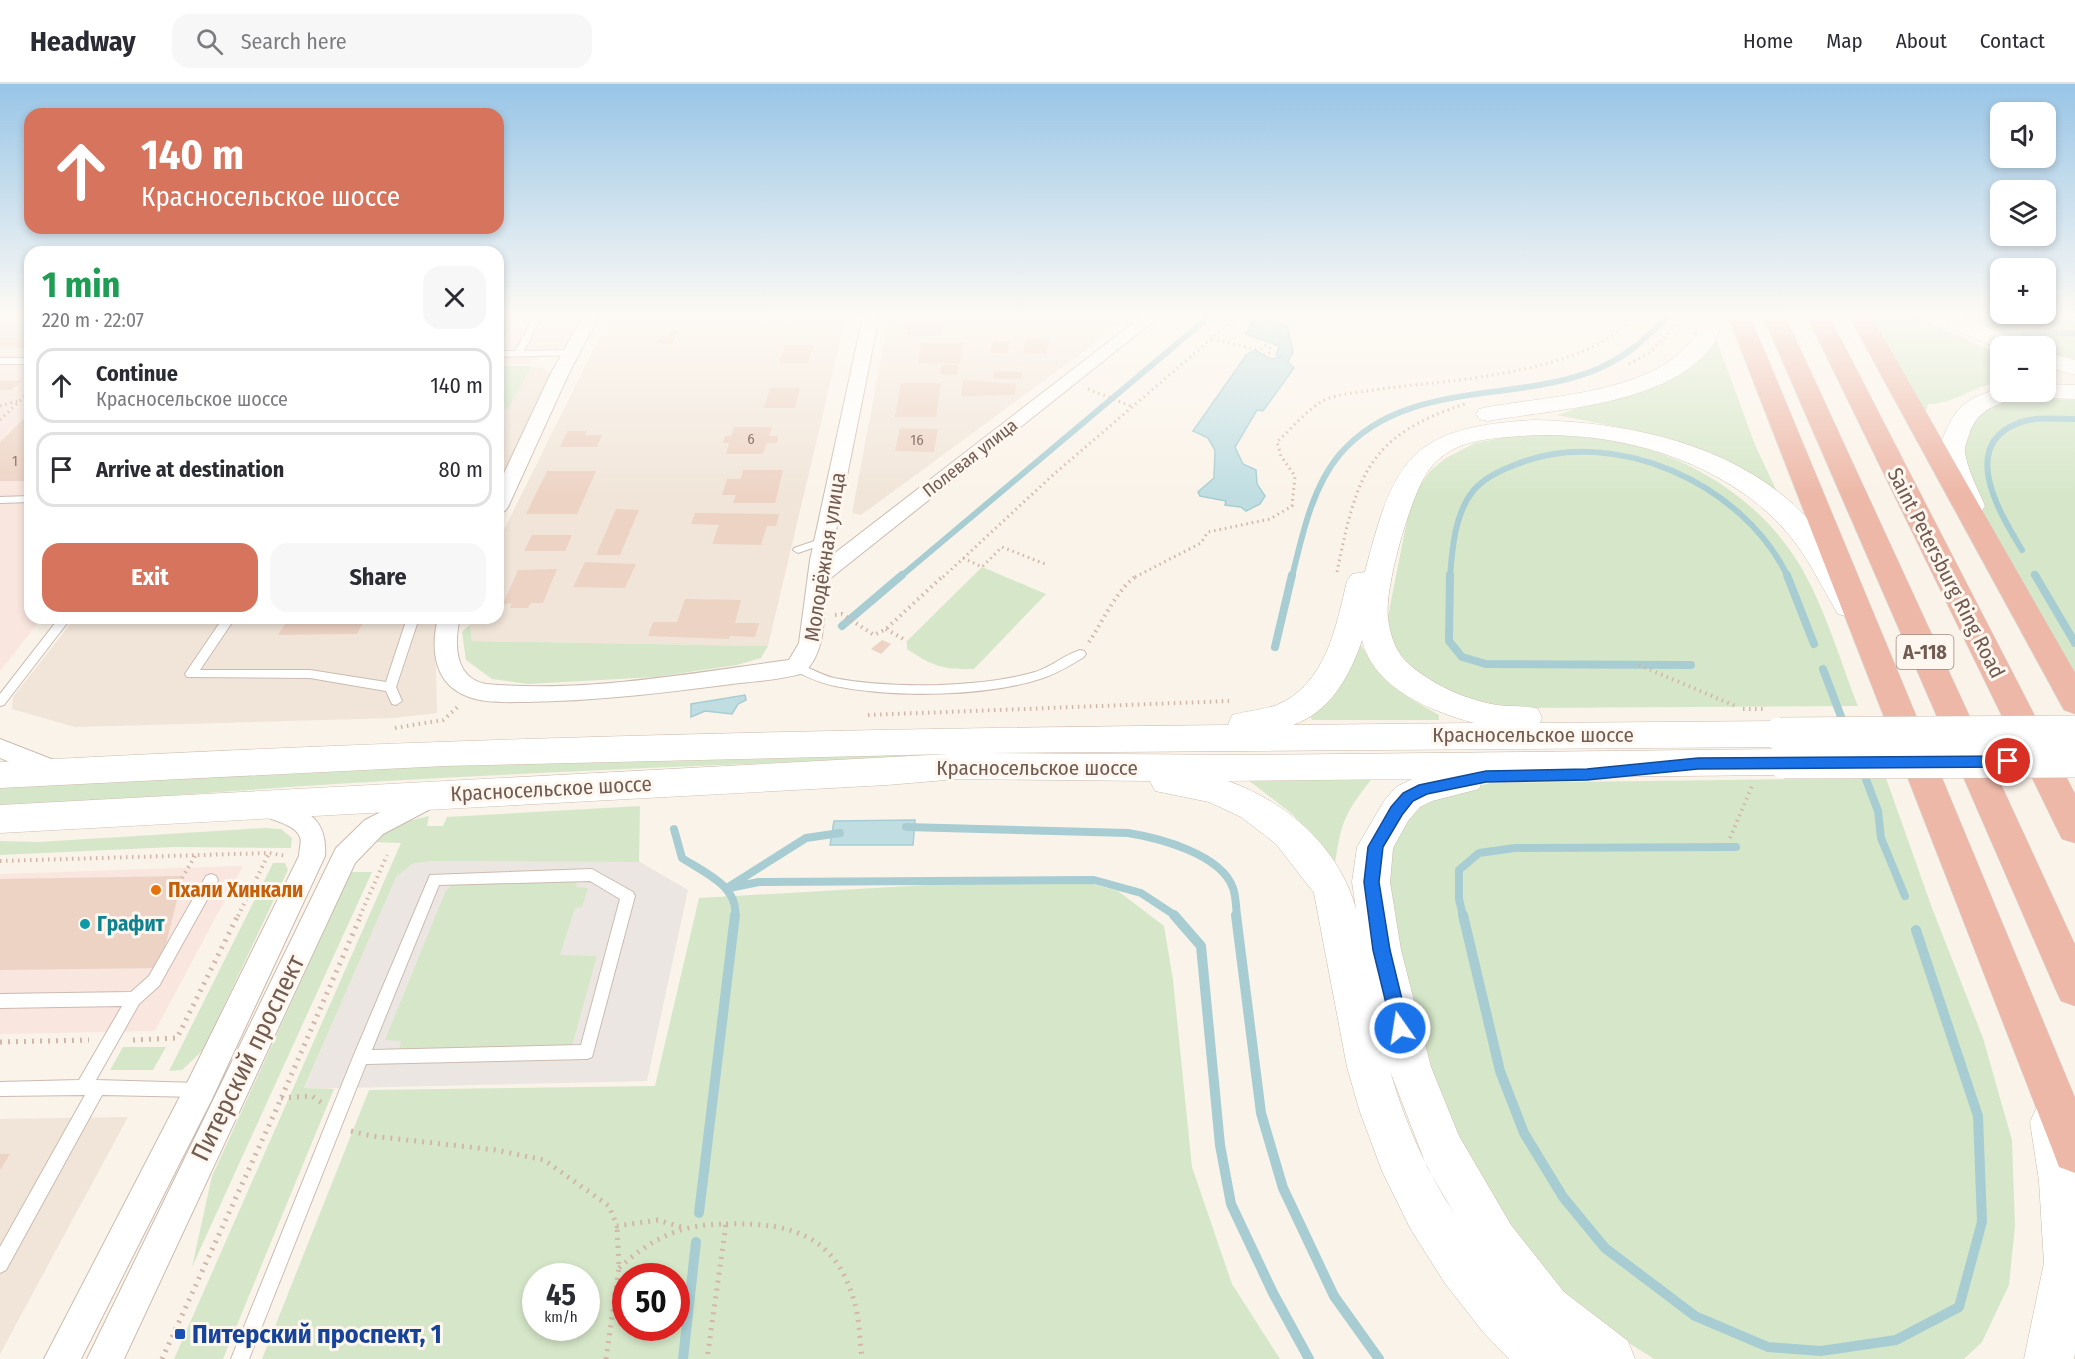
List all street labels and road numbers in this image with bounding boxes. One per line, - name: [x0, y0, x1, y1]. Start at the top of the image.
- street label: Полевая улица: [918, 414, 1022, 502]
- street label: Saint Petersburg Ring Road: [1882, 463, 2010, 683]
- street label: Молодёжная улица: [799, 471, 851, 643]
- road number: А-118: [1896, 635, 1954, 669]
- street label: Красносельское шоссе: [1432, 722, 1634, 748]
- street label: Красносельское шоссе: [936, 755, 1138, 781]
- street label: Красносельское шоссе: [450, 771, 652, 807]
- street label: Питерский проспект: [185, 950, 312, 1166]

